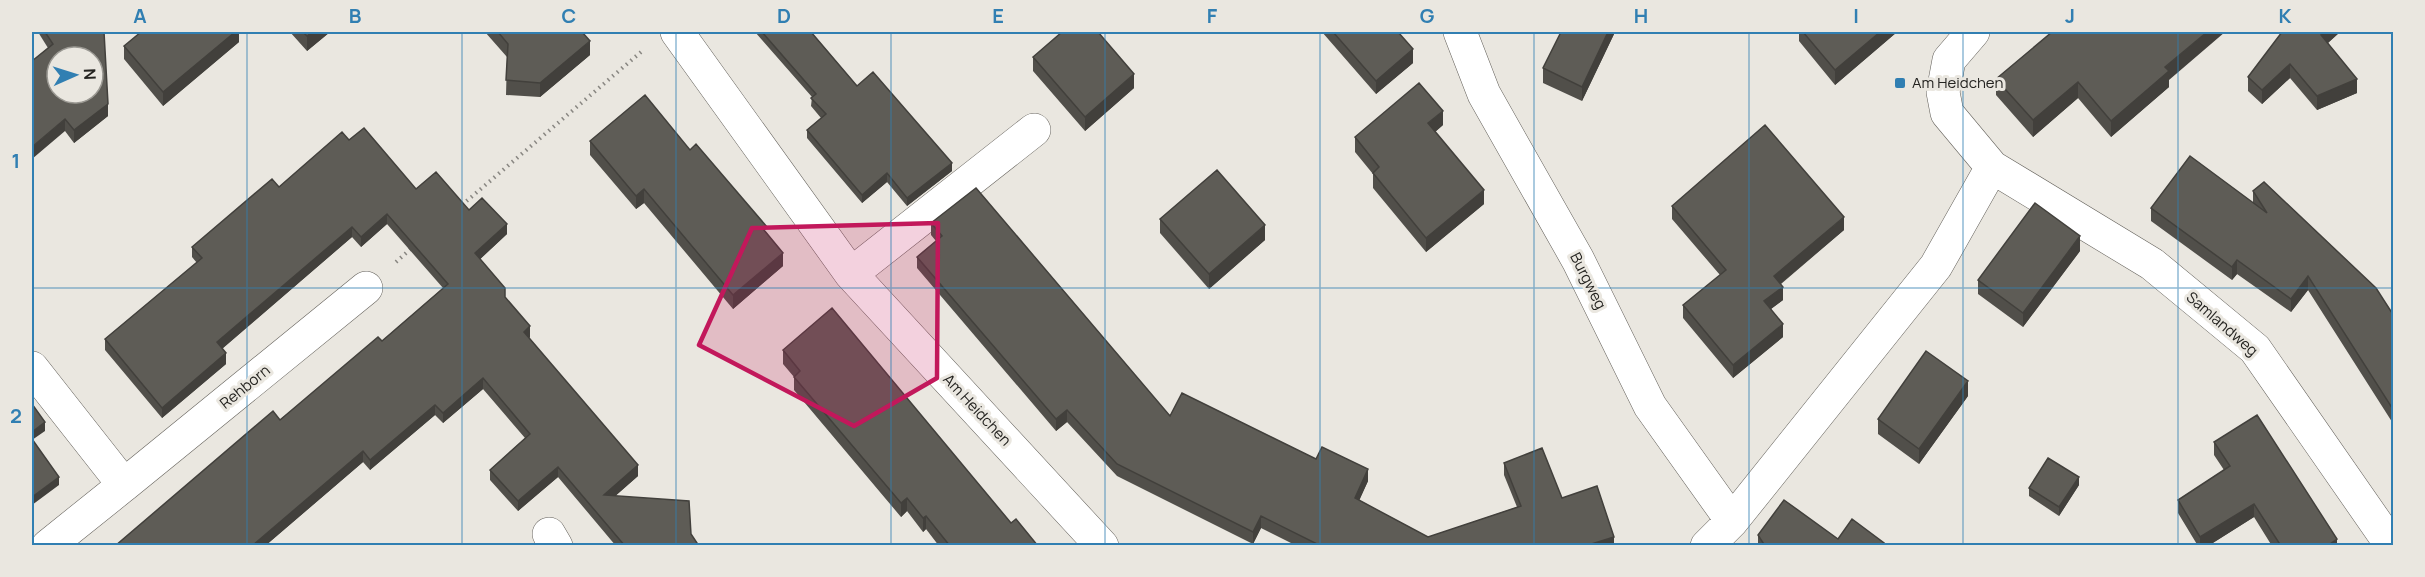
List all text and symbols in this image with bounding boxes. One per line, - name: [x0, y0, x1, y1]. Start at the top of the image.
- text: A: [133, 2, 147, 29]
- text: B: [349, 2, 362, 29]
- text: C: [562, 2, 576, 29]
- text: D: [777, 2, 791, 29]
- text: E: [992, 2, 1004, 29]
- text: F: [1207, 2, 1218, 29]
- text: G: [1420, 2, 1435, 29]
- text: H: [1634, 2, 1648, 29]
- text: I: [1853, 2, 1859, 29]
- text: J: [2065, 2, 2075, 29]
- text: K: [2279, 2, 2292, 29]
- north arrow: [45, 45, 105, 105]
- text: N: [79, 68, 101, 81]
- place label: Am Heidchen: [1912, 72, 2003, 93]
- marker: Am Heidchen: [1893, 76, 1907, 90]
- text: 1: [12, 147, 20, 174]
- street label: Burgweg: [1565, 249, 1612, 313]
- street label: Samlandweg: [2182, 287, 2263, 361]
- street label: Rehborn: [215, 360, 274, 413]
- street label: Am Heidchen: [939, 369, 1016, 450]
- text: 2: [10, 402, 22, 429]

